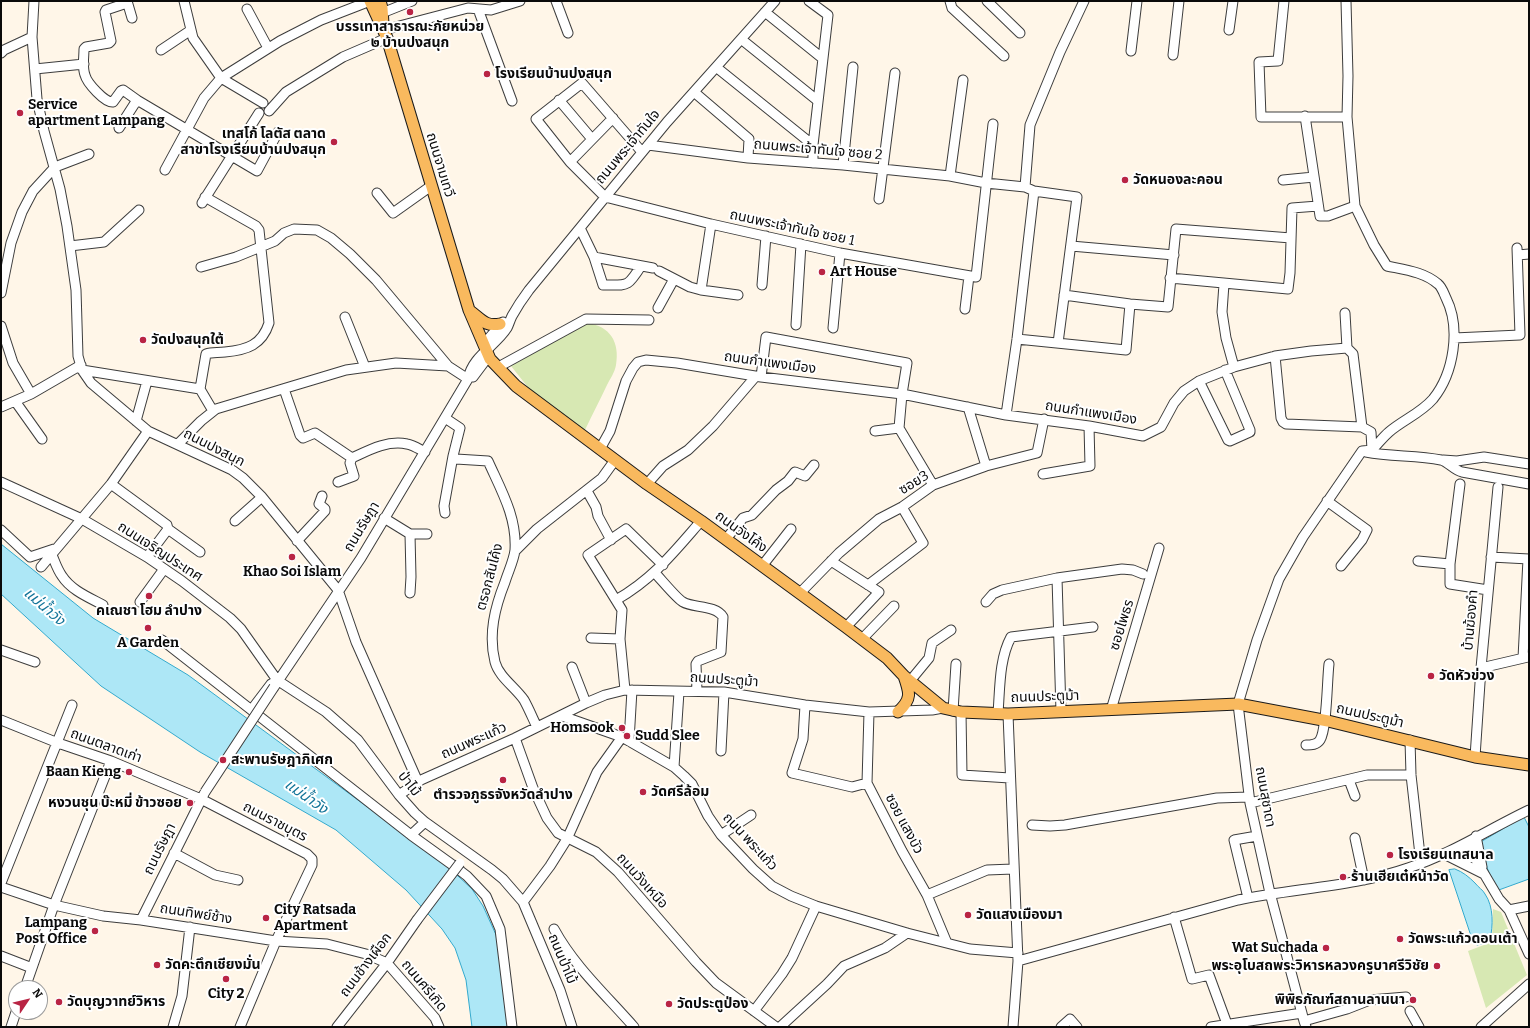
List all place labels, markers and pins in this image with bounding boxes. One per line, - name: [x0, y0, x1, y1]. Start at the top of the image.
- marker: บรรเทาสาธารณะภัยหน่วย ๒ บ้านปงสนุก: [405, 7, 415, 17]
- place label: บรรเทาสาธารณะภัยหน่วย ๒ บ้านปงสนุก: [336, 19, 484, 52]
- place label: โรงเรียนบ้านปงสนุก: [495, 66, 612, 82]
- marker: โรงเรียนบ้านปงสนุก: [482, 69, 492, 79]
- place label: Service apartment Lampang: [28, 97, 165, 130]
- marker: Service apartment Lampang: [15, 108, 25, 118]
- place label: เทสโก้ โลตัส ตลาด สาขาโรงเรียนบ้านปงสนุก: [180, 126, 326, 158]
- marker: เทสโก้ โลตัส ตลาด สาขาโรงเรียนบ้านปงสนุก: [329, 137, 339, 147]
- place label: วัดหนองละคอน: [1133, 172, 1223, 188]
- marker: วัดหนองละคอน: [1120, 175, 1130, 185]
- place label: Art House: [830, 264, 897, 280]
- marker: Art House: [817, 267, 827, 277]
- place label: วัดปงสนุกใต้: [151, 332, 224, 348]
- marker: วัดปงสนุกใต้: [138, 335, 148, 345]
- marker: Khao Soi Islam: [287, 552, 297, 562]
- place label: Khao Soi Islam: [243, 564, 341, 580]
- marker: คเณชา โฮม ลำปาง: [144, 591, 154, 601]
- place label: คเณชา โฮม ลำปาง: [96, 603, 202, 619]
- marker: A Garden: [143, 623, 153, 633]
- place label: A Garden: [117, 635, 179, 651]
- place label: วัดหัวข่วง: [1439, 668, 1494, 684]
- marker: วัดหัวข่วง: [1426, 671, 1436, 681]
- place label: Homsook: [550, 720, 614, 736]
- marker: Homsook: [617, 723, 627, 733]
- place label: Sudd Slee: [635, 728, 700, 744]
- marker: Sudd Slee: [622, 731, 632, 741]
- place label: สะพานรัษฎาภิเศก: [231, 752, 333, 768]
- marker: สะพานรัษฎาภิเศก: [218, 755, 228, 765]
- place label: Baan Kieng: [46, 764, 121, 780]
- marker: Baan Kieng: [124, 767, 134, 777]
- marker: ตำรวจภูธรจังหวัดลำปาง: [498, 775, 508, 785]
- place label: วัดศรีล้อม: [651, 784, 709, 800]
- place label: ตำรวจภูธรจังหวัดลำปาง: [433, 787, 573, 803]
- marker: วัดศรีล้อม: [638, 787, 648, 797]
- place label: หงวนชุน บ๊ะหมี่ ข้าวซอย: [48, 795, 182, 811]
- marker: หงวนชุน บ๊ะหมี่ ข้าวซอย: [185, 798, 195, 808]
- place label: โรงเรียนเทสนาล: [1398, 847, 1494, 863]
- marker: โรงเรียนเทสนาล: [1385, 850, 1395, 860]
- place label: ร้านเฮียเต๋หน้าวัด: [1351, 869, 1449, 885]
- marker: ร้านเฮียเต๋หน้าวัด: [1338, 872, 1348, 882]
- place label: City Ratsada Apartment: [274, 902, 356, 934]
- place label: วัดแสงเมืองมา: [976, 907, 1063, 923]
- marker: วัดแสงเมืองมา: [963, 910, 973, 920]
- marker: City Ratsada Apartment: [261, 913, 271, 923]
- place label: Lampang Post Office: [16, 915, 87, 948]
- marker: Lampang Post Office: [90, 926, 100, 936]
- place label: วัดพระแก้วดอนเต้า: [1408, 931, 1518, 947]
- marker: วัดพระแก้วดอนเต้า: [1395, 934, 1405, 944]
- place label: Wat Suchada: [1232, 940, 1318, 956]
- marker: Wat Suchada: [1321, 943, 1331, 953]
- place label: วัดคะตึกเชียงมั่น: [165, 957, 261, 973]
- place label: พระอุโบสถพระวิหารหลวงครูบาศรีวิชัย: [1211, 958, 1429, 974]
- marker: วัดคะตึกเชียงมั่น: [152, 960, 162, 970]
- marker: พระอุโบสถพระวิหารหลวงครูบาศรีวิชัย: [1432, 961, 1442, 971]
- marker: City 2: [221, 974, 231, 984]
- place label: City 2: [208, 986, 244, 1002]
- place label: พิพิธภัณฑ์สถานลานนา: [1275, 992, 1405, 1008]
- place label: วัดบุญวาทย์วิหาร: [67, 994, 165, 1010]
- marker: พิพิธภัณฑ์สถานลานนา: [1408, 995, 1418, 1005]
- place label: วัดประตูป่อง: [677, 996, 749, 1012]
- marker: วัดบุญวาทย์วิหาร: [54, 997, 64, 1007]
- marker: วัดประตูป่อง: [664, 999, 674, 1009]

